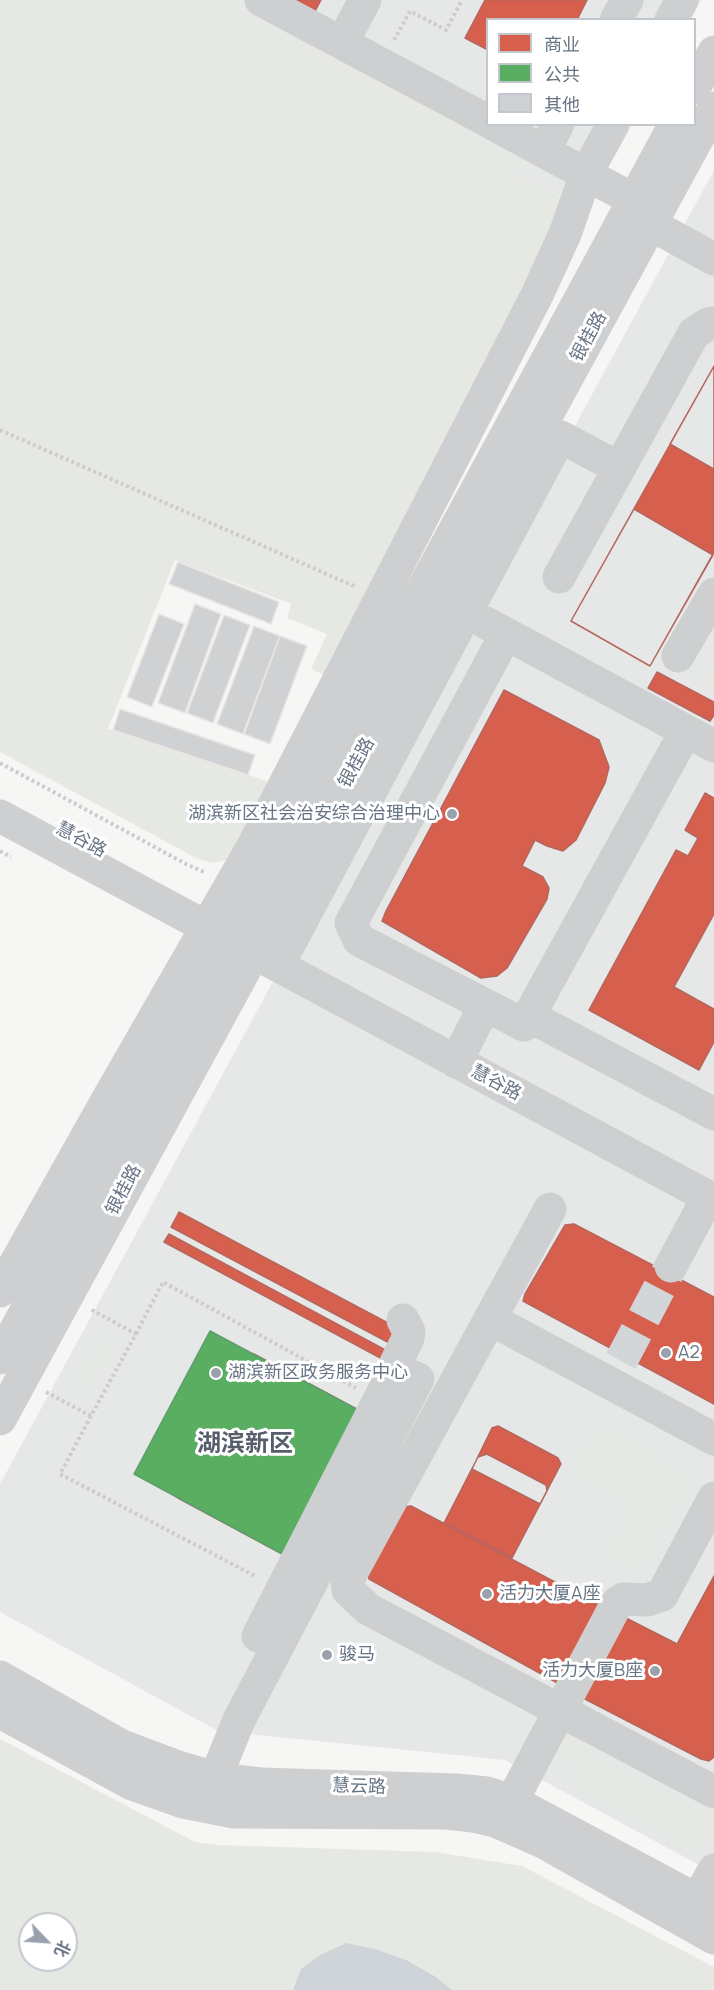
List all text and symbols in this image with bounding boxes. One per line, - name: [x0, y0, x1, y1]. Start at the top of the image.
- legend: [486, 18, 696, 126]
- text: 商业: [544, 32, 580, 56]
- text: 公共: [544, 62, 580, 86]
- text: 其他: [544, 92, 580, 116]
- street label: 银桂路: [566, 308, 612, 366]
- street label: 银桂路: [334, 734, 380, 792]
- place label: 湖滨新区社会治安综合治理中心: [188, 803, 440, 825]
- marker: 湖滨新区社会治安综合治理中心: [445, 807, 459, 821]
- street label: 慧谷路: [52, 818, 110, 862]
- street label: 慧谷路: [467, 1061, 525, 1105]
- street label: 银桂路: [102, 1161, 146, 1219]
- place label: A2: [678, 1342, 700, 1364]
- marker: A2: [659, 1346, 673, 1360]
- place label: 湖滨新区政务服务中心: [228, 1362, 408, 1384]
- marker: 湖滨新区政务服务中心: [209, 1366, 223, 1380]
- district label: 湖滨新区: [197, 1430, 293, 1458]
- place label: 活力大厦A座: [499, 1583, 600, 1605]
- marker: 活力大厦A座: [480, 1587, 494, 1601]
- place label: 骏马: [339, 1644, 375, 1666]
- marker: 骏马: [320, 1648, 334, 1662]
- place label: 活力大厦B座: [542, 1660, 643, 1682]
- marker: 活力大厦B座: [648, 1664, 662, 1678]
- street label: 慧云路: [332, 1775, 386, 1799]
- north arrow: [18, 1912, 78, 1972]
- text: 北: [49, 1937, 76, 1961]

